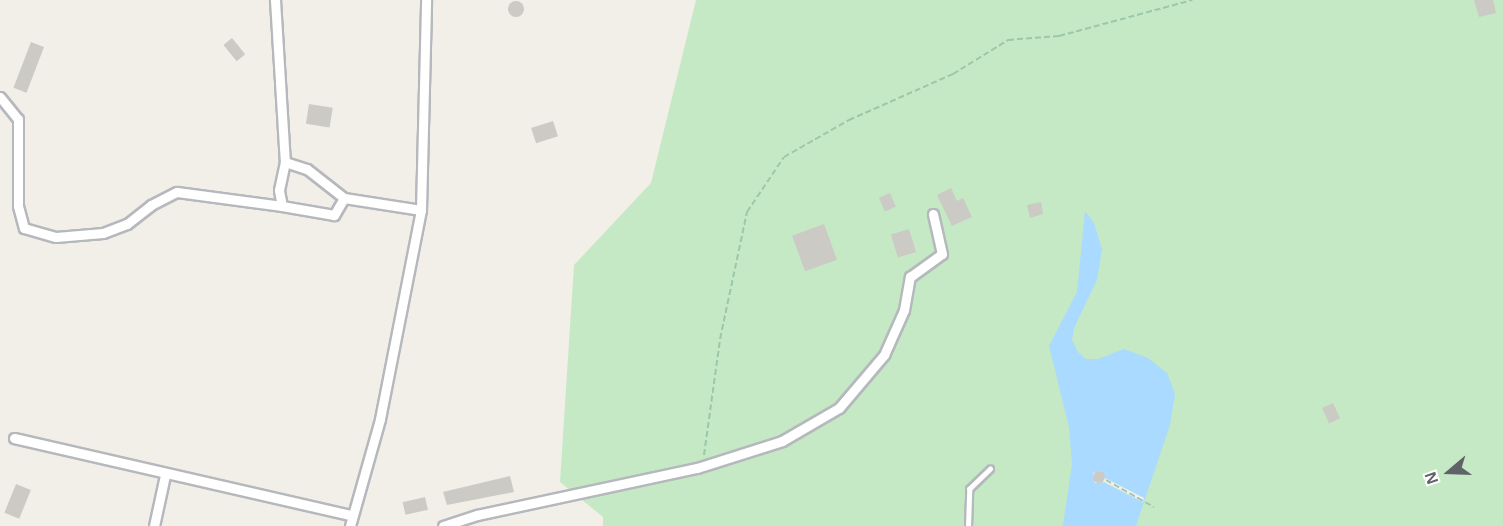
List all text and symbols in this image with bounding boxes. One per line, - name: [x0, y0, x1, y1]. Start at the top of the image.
- north arrow: [1419, 442, 1479, 502]
- text: N: [1422, 470, 1441, 486]

